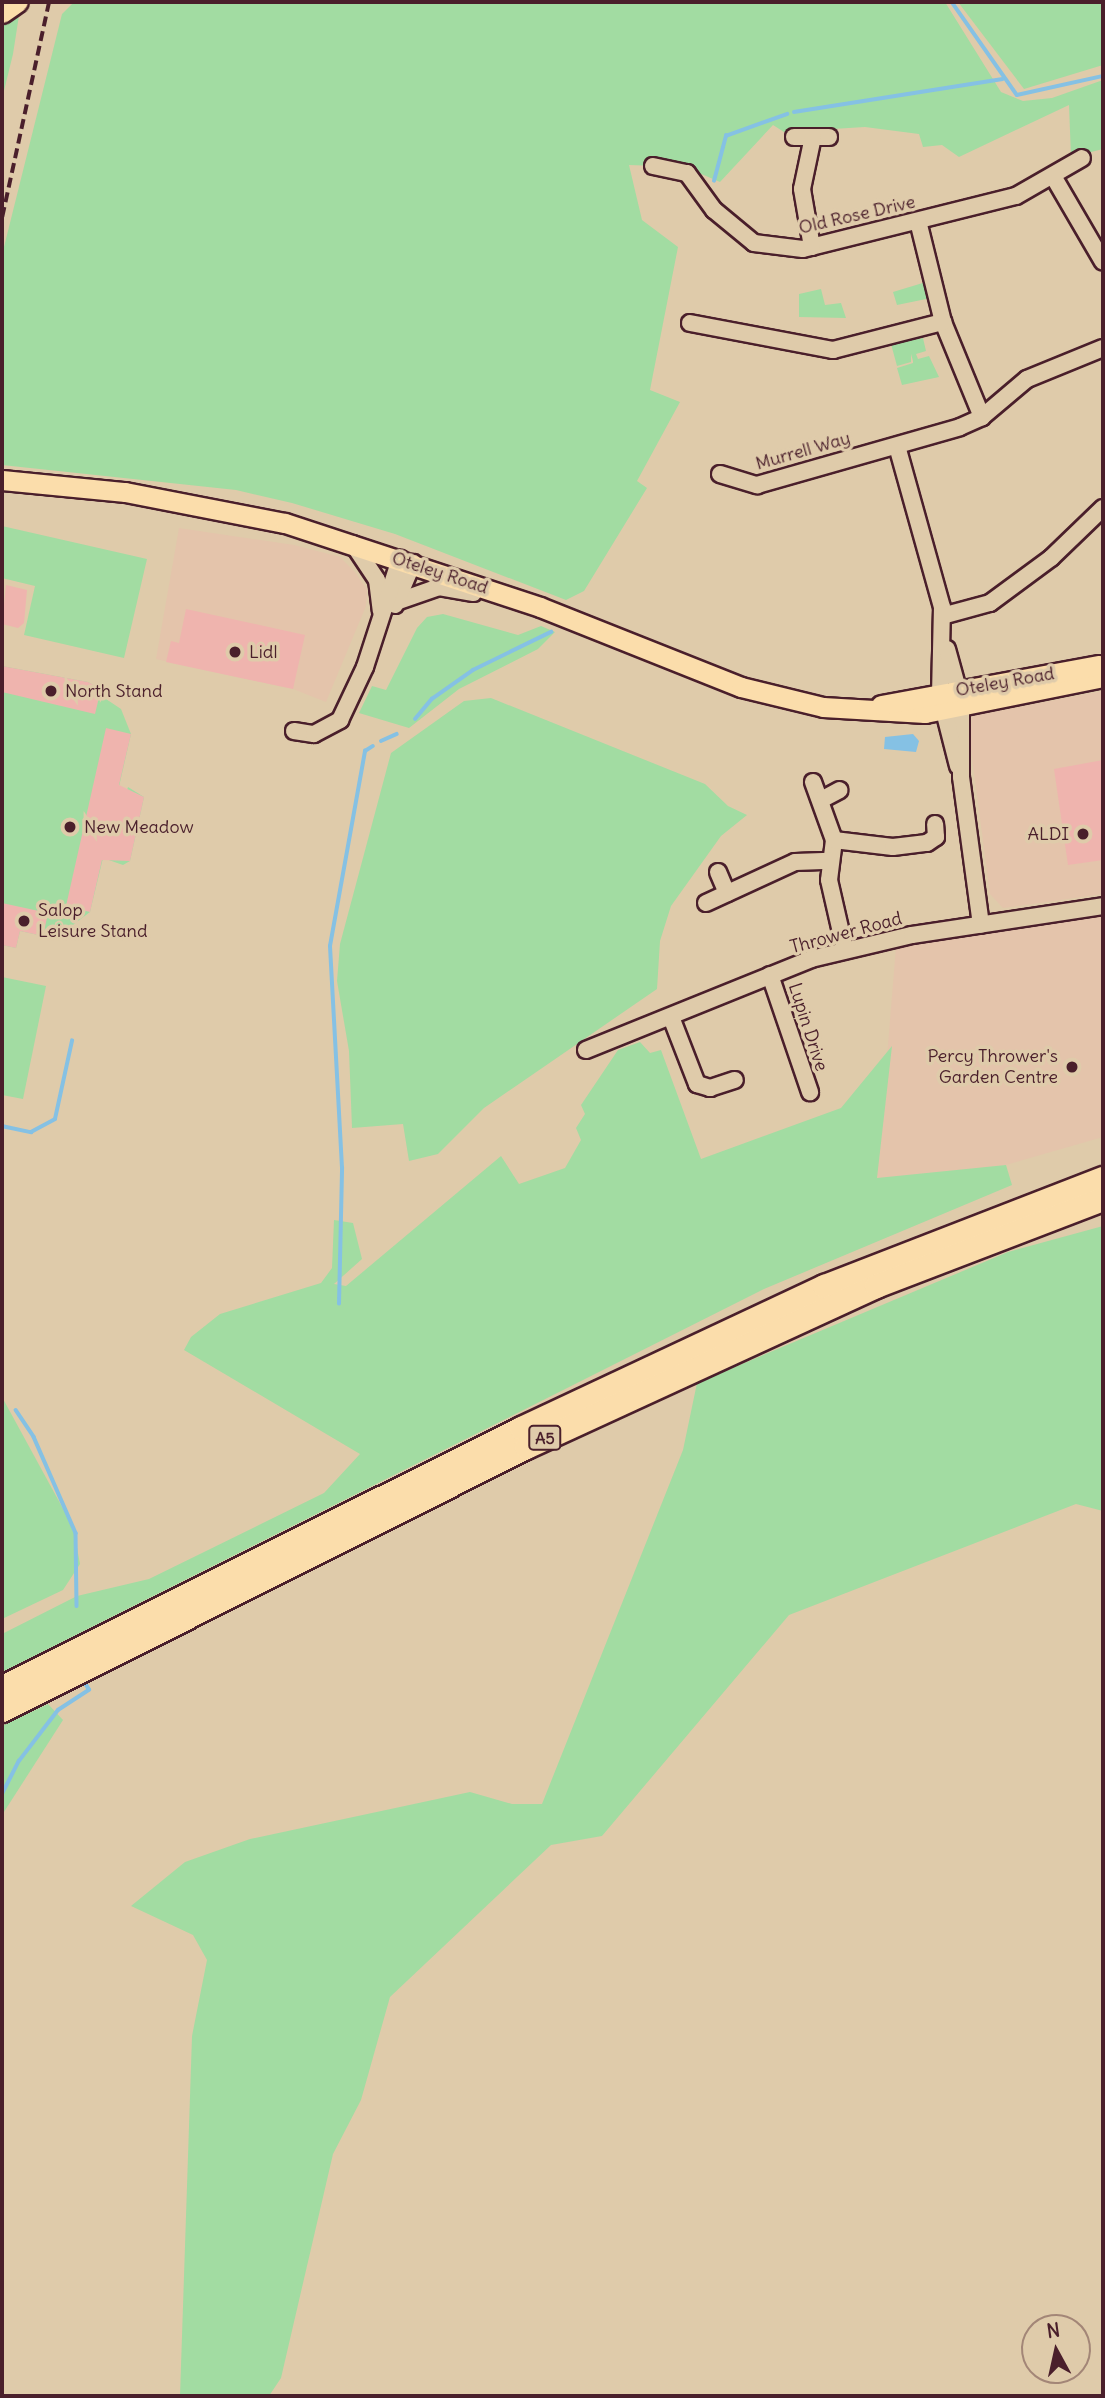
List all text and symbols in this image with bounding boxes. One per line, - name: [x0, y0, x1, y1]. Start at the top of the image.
- street label: Old Rose Drive: [797, 191, 917, 239]
- street label: Murrell Way: [753, 427, 853, 475]
- street label: Oteley Road: [389, 547, 491, 599]
- place label: Lidl: [249, 641, 277, 663]
- marker: Lidl: [227, 644, 243, 660]
- street label: Oteley Road: [954, 663, 1056, 701]
- place label: North Stand: [65, 680, 163, 702]
- marker: North Stand: [43, 683, 59, 699]
- place label: New Meadow: [84, 816, 194, 838]
- marker: New Meadow: [62, 819, 78, 835]
- place label: ALDI: [1027, 823, 1069, 845]
- marker: ALDI: [1075, 826, 1091, 842]
- place label: Salop Leisure Stand: [38, 900, 148, 942]
- street label: Thrower Road: [788, 908, 904, 958]
- marker: Salop Leisure Stand: [16, 913, 32, 929]
- street label: Lupin Drive: [784, 980, 832, 1074]
- place label: Percy Thrower's Garden Centre: [927, 1046, 1058, 1088]
- marker: Percy Thrower's Garden Centre: [1064, 1059, 1080, 1075]
- road number: A5: [528, 1426, 562, 1450]
- north arrow: [1021, 2314, 1091, 2384]
- text: N: [1045, 2317, 1062, 2343]

